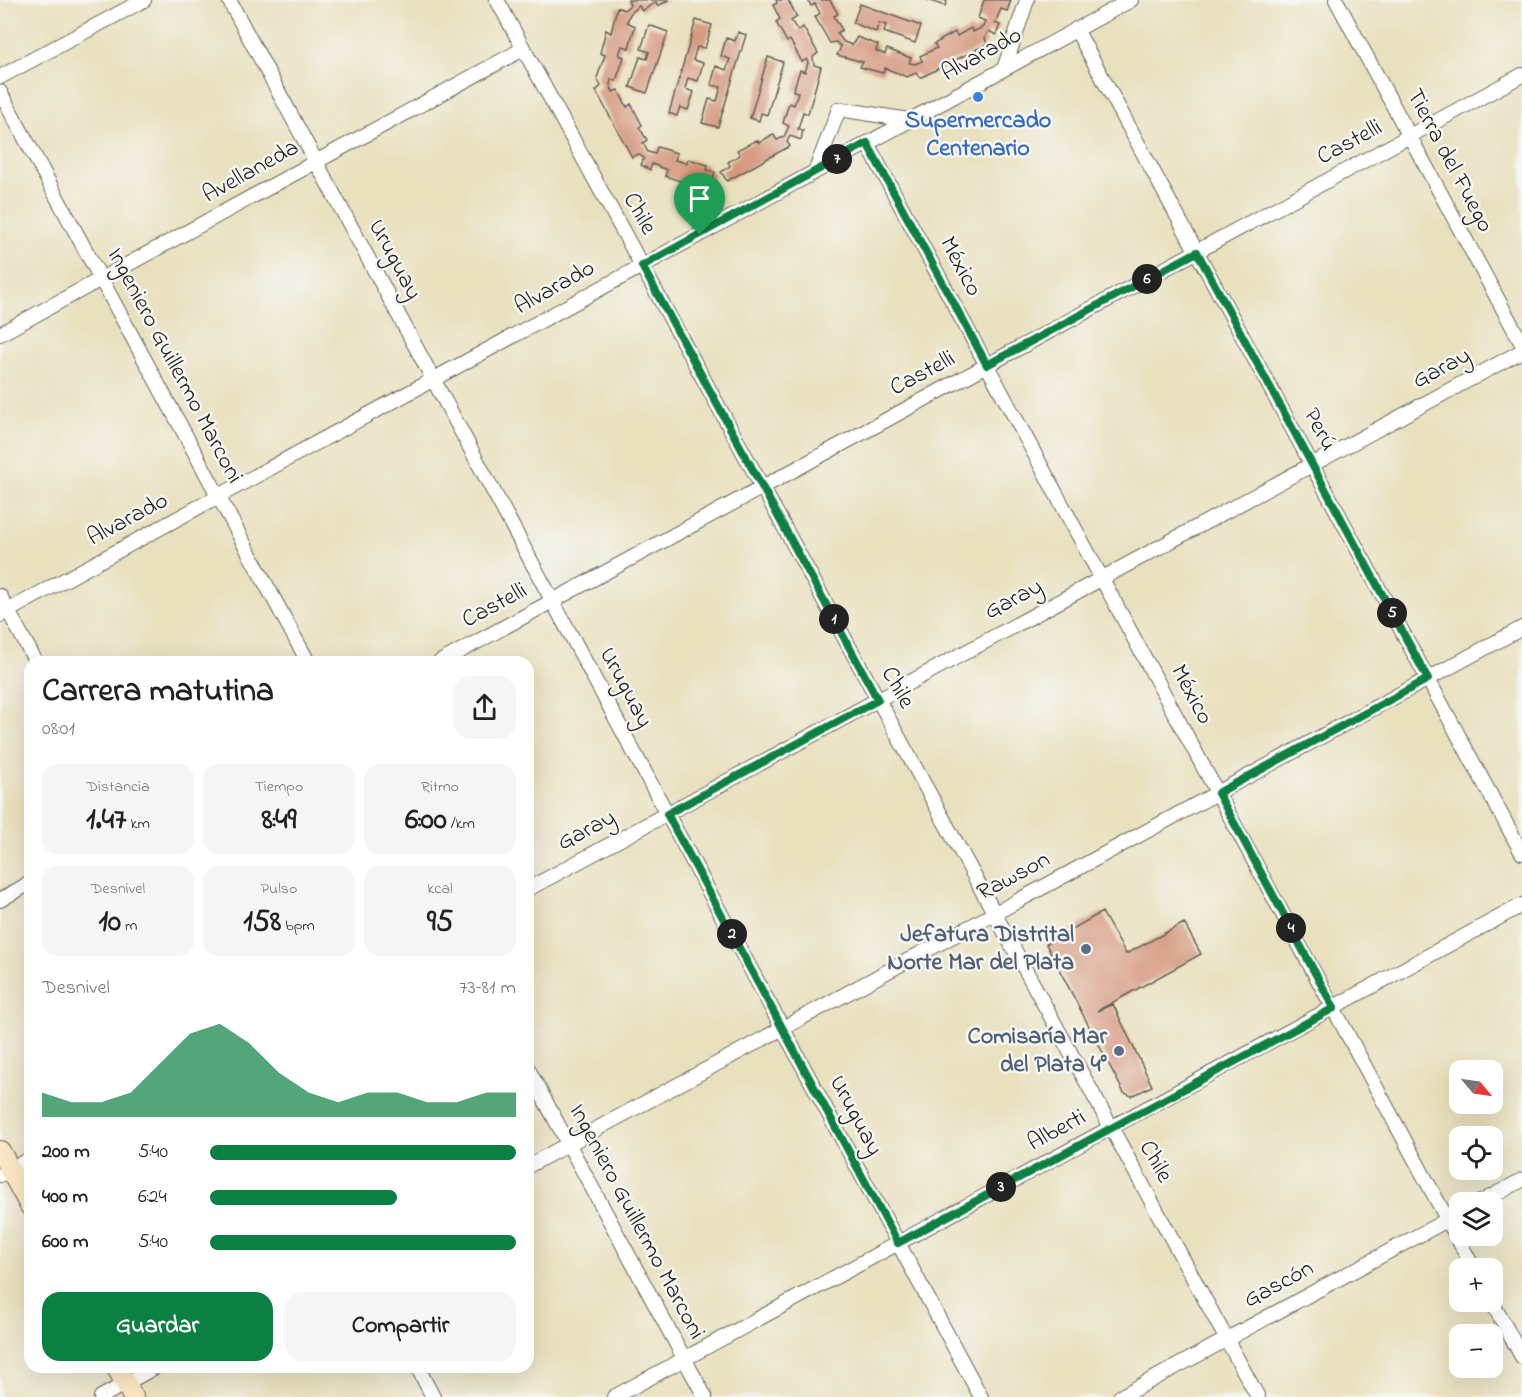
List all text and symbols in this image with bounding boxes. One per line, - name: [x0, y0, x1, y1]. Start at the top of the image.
- street label: Alvarado: [935, 19, 1029, 91]
- street label: Tierra del Fuego: [1396, 83, 1502, 239]
- marker: Supermercado Centenario: [971, 90, 985, 104]
- place label: Supermercado Centenario: [905, 104, 1051, 167]
- street label: Castelli: [1311, 111, 1389, 175]
- street label: Avellaneda: [196, 131, 306, 213]
- pin: 7: [822, 144, 852, 174]
- text: 7: [834, 147, 840, 171]
- pin: [674, 173, 725, 235]
- icon: arrive: [683, 182, 716, 215]
- street label: Chile: [613, 186, 665, 242]
- street label: Uruguay: [357, 213, 430, 307]
- street label: México: [930, 231, 990, 303]
- street label: Ingeniero Guillermo Marconi: [97, 242, 251, 490]
- street label: Alvarado: [508, 252, 602, 324]
- pin: 6: [1132, 264, 1162, 294]
- text: 6: [1143, 267, 1151, 291]
- street label: Garay: [1407, 339, 1478, 400]
- street label: Castelli: [884, 342, 962, 406]
- street label: Perú: [1293, 402, 1345, 458]
- street label: Alvarado: [81, 484, 175, 556]
- street label: Garay: [979, 570, 1050, 631]
- street label: Castelli: [456, 574, 534, 638]
- pin: 5: [1377, 598, 1407, 628]
- text: 5: [1387, 601, 1397, 625]
- pin: 1: [819, 604, 849, 634]
- text: 1: [831, 607, 837, 631]
- street label: Uruguay: [588, 641, 661, 735]
- street label: México: [1161, 659, 1221, 731]
- street label: Chile: [871, 660, 923, 716]
- text: Carrera matutina: [42, 668, 274, 716]
- button: share: [453, 676, 516, 739]
- text: 08:01: [42, 715, 75, 744]
- text: Distancia: [86, 775, 150, 799]
- text: Tiempo: [255, 775, 303, 799]
- text: Ritmo: [421, 775, 459, 799]
- text: 1.47: [86, 799, 126, 843]
- text: 8:49: [261, 799, 297, 843]
- text: 6:00: [405, 799, 447, 843]
- street label: Garay: [552, 801, 623, 862]
- text: km: [126, 812, 150, 836]
- text: /km: [447, 812, 475, 836]
- street label: Rawson: [971, 843, 1057, 911]
- text: Desnivel: [91, 877, 145, 901]
- text: Pulso: [261, 877, 297, 901]
- text: kcal: [427, 877, 453, 901]
- text: 10: [99, 901, 121, 945]
- text: 158: [243, 901, 281, 945]
- text: 95: [427, 901, 453, 945]
- pin: 4: [1276, 913, 1306, 943]
- text: m: [121, 914, 137, 938]
- text: bpm: [281, 914, 315, 938]
- text: 4: [1288, 916, 1294, 940]
- place label: Jefatura Distrital Norte Mar del Plata: [887, 918, 1074, 981]
- pin: 2: [717, 919, 747, 949]
- text: 2: [728, 922, 736, 946]
- marker: Jefatura Distrital Norte Mar del Plata: [1079, 942, 1093, 956]
- text: Desnivel: [42, 974, 110, 1003]
- text: 73–81 m: [459, 974, 516, 1003]
- place label: Comisaría Mar del Plata 4°: [968, 1020, 1108, 1083]
- marker: Comisaría Mar del Plata 4°: [1112, 1044, 1126, 1058]
- north arrow: [1449, 1060, 1503, 1114]
- map controls: [1449, 1060, 1503, 1378]
- street label: Uruguay: [818, 1069, 891, 1163]
- street label: Ingeniero Guillermo Marconi: [559, 1098, 713, 1346]
- street label: Alberti: [1021, 1101, 1093, 1161]
- button: locate: [1449, 1126, 1503, 1180]
- street label: Chile: [1129, 1134, 1181, 1190]
- text: 200 m: [42, 1138, 90, 1167]
- text: 5:40: [138, 1138, 168, 1167]
- pin: 3: [986, 1172, 1016, 1202]
- text: 3: [998, 1175, 1004, 1199]
- text: 400 m: [42, 1183, 88, 1212]
- text: 6:24: [138, 1183, 167, 1212]
- button: layers: [1449, 1192, 1503, 1246]
- text: 600 m: [42, 1228, 89, 1257]
- text: 5:40: [138, 1228, 168, 1257]
- street label: Gascón: [1238, 1252, 1320, 1318]
- button: +: [1449, 1258, 1503, 1312]
- button: Guardar: [42, 1292, 273, 1361]
- button: Compartir: [285, 1292, 516, 1361]
- button: −: [1449, 1324, 1503, 1378]

